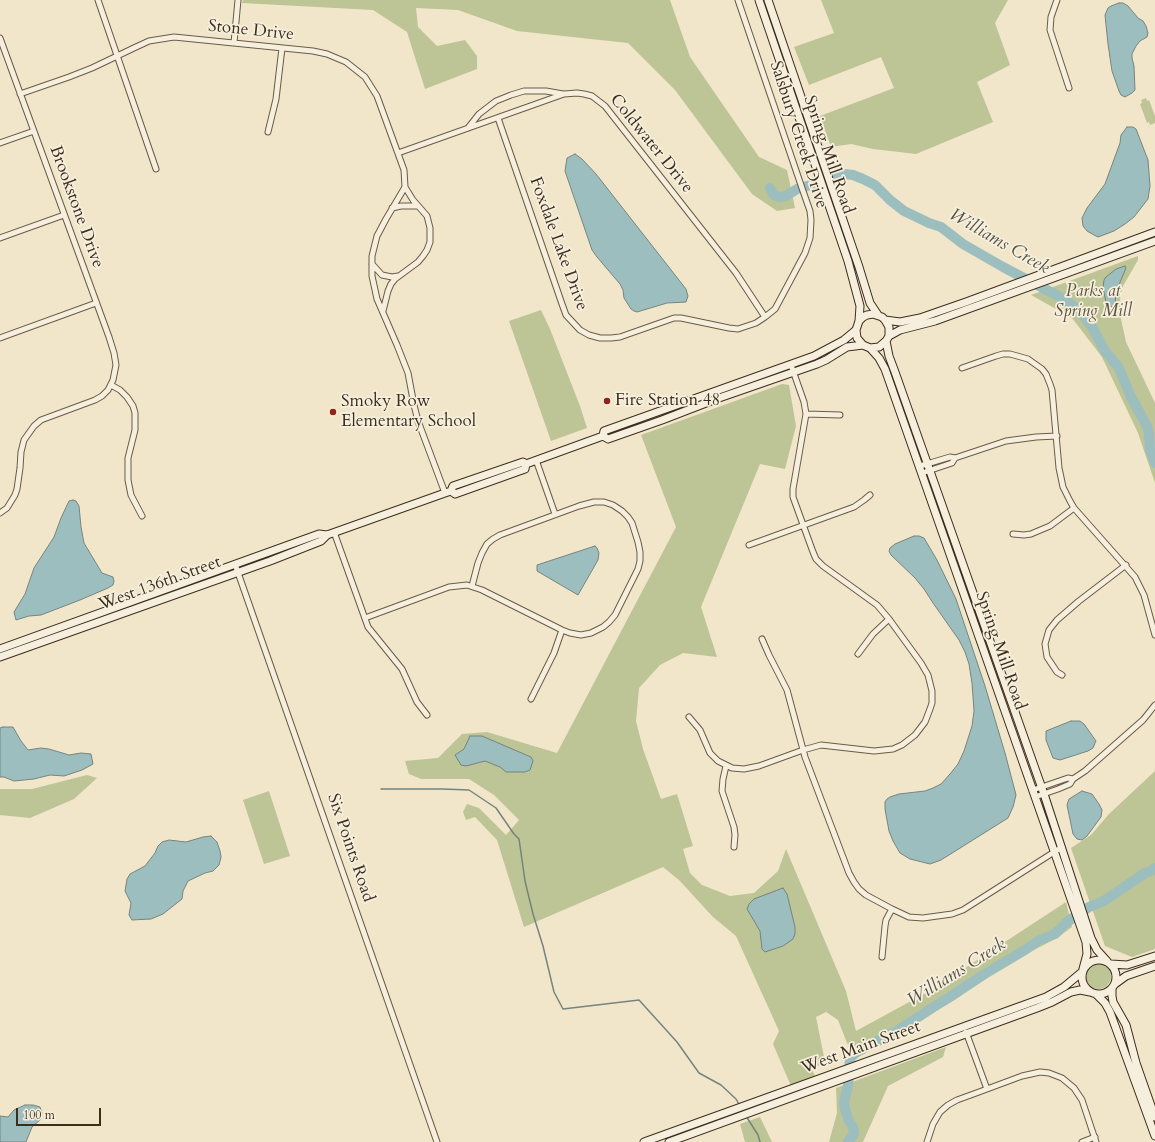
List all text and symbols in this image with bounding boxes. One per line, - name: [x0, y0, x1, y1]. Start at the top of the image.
- street label: Stone Drive: [207, 16, 295, 46]
- street label: Salsbury Creek Drive: [765, 59, 831, 211]
- street label: Coldwater Drive: [605, 90, 697, 198]
- street label: Spring Mill Road: [798, 93, 858, 217]
- street label: Brookstone Drive: [44, 143, 108, 271]
- street label: Foxdale Lake Drive: [524, 175, 592, 313]
- water label: Williams Creek: [945, 205, 1053, 279]
- park label: Parks at Spring Mill: [1054, 282, 1132, 322]
- place label: Fire Station 48: [615, 391, 720, 411]
- place label: Smoky Row Elementary School: [341, 392, 476, 432]
- marker: Fire Station 48: [602, 396, 612, 406]
- marker: Smoky Row Elementary School: [328, 407, 338, 417]
- street label: West 136th Street: [96, 552, 224, 616]
- street label: Spring Mill Road: [970, 589, 1030, 713]
- street label: Six Points Road: [322, 791, 378, 905]
- water label: Williams Creek: [904, 934, 1010, 1012]
- street label: West Main Street: [799, 1017, 923, 1079]
- scale bar: [18, 1100, 103, 1126]
- text: 100 m: [23, 1107, 55, 1123]

